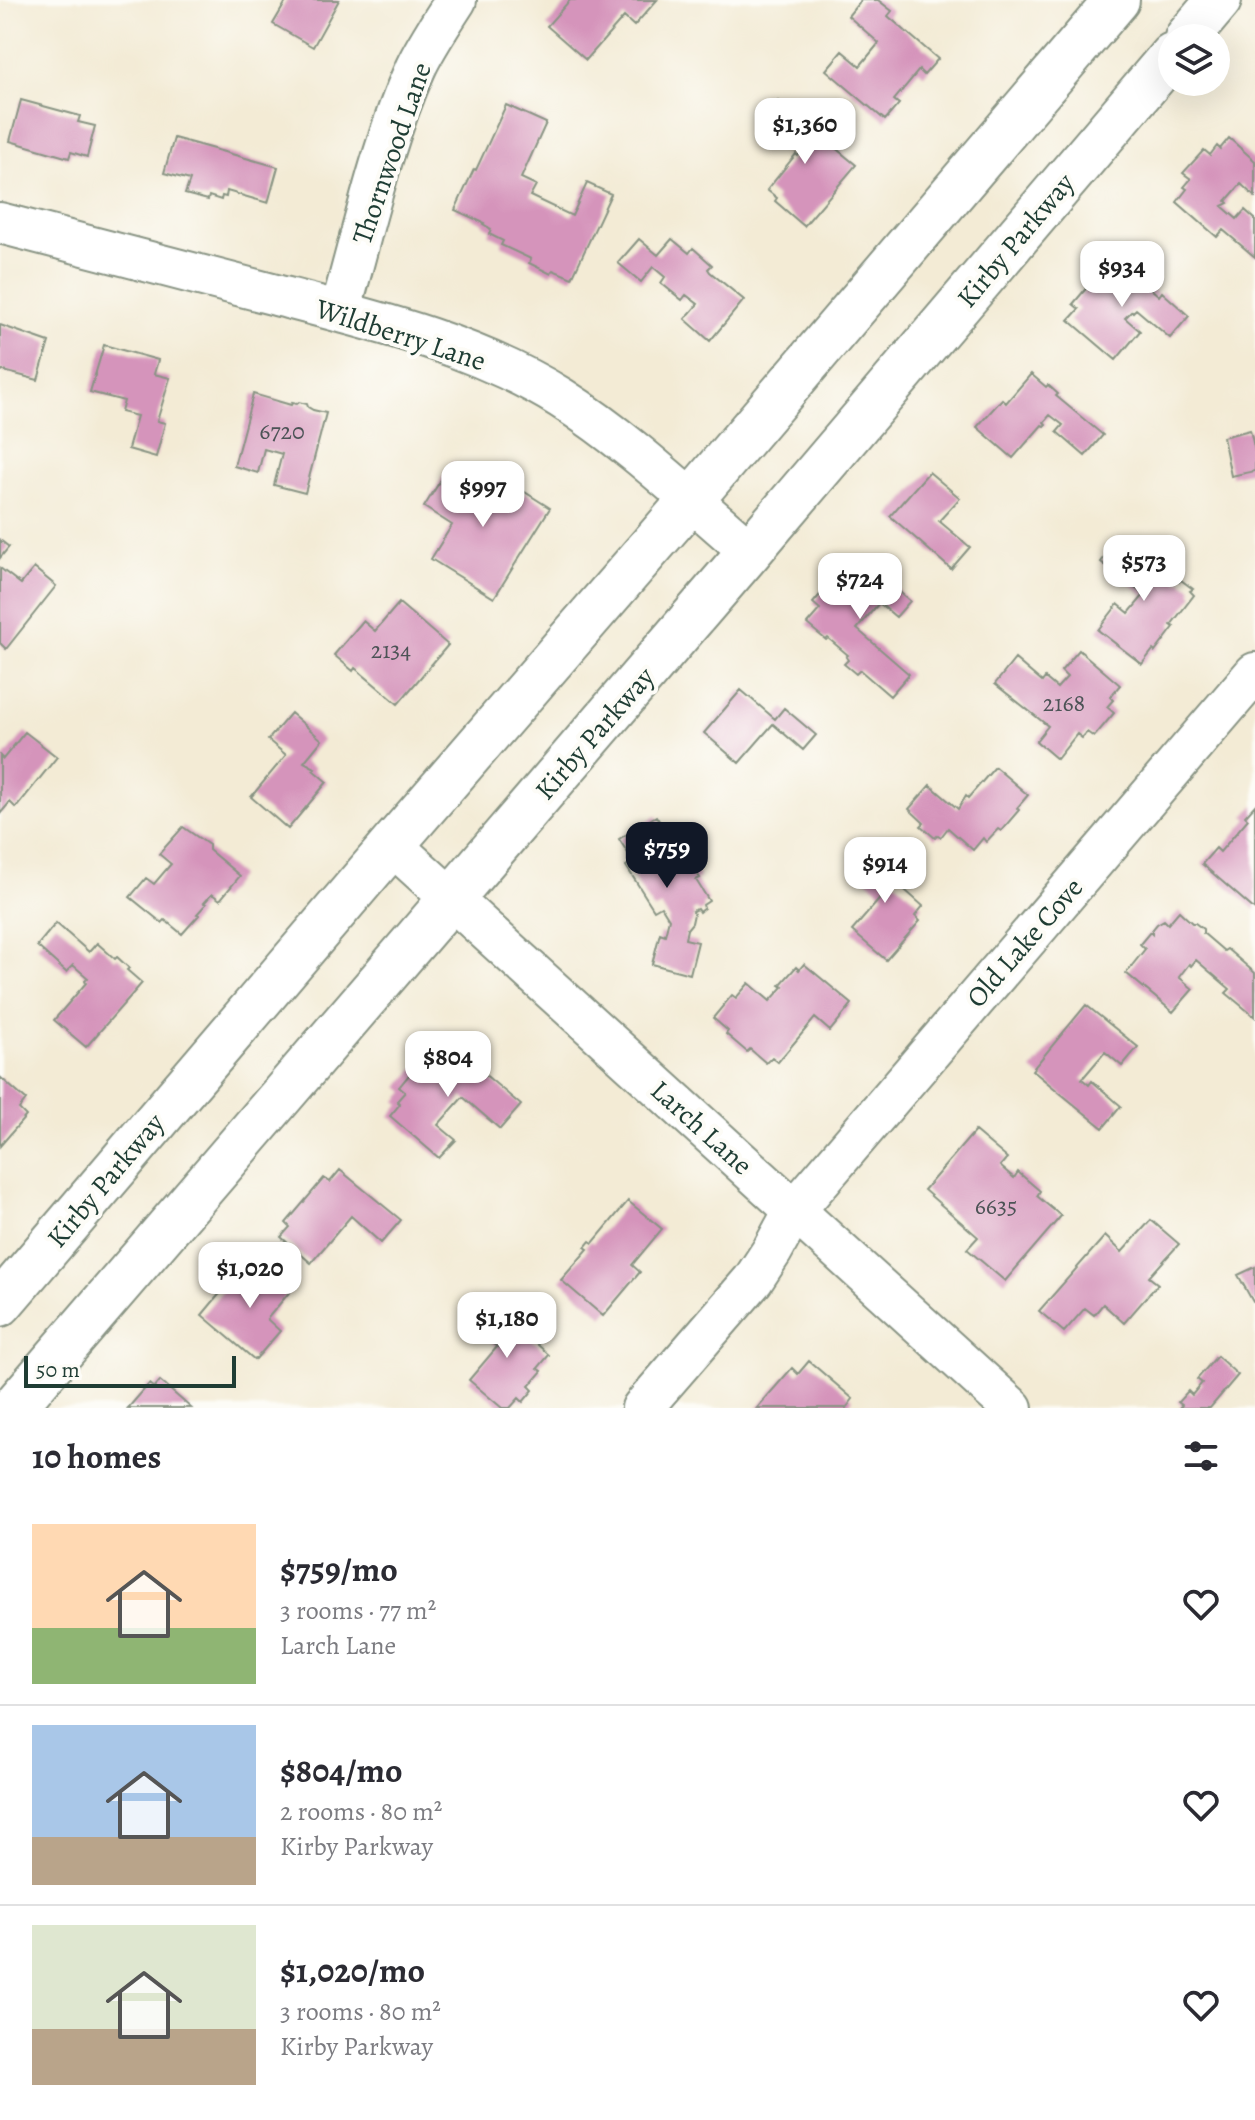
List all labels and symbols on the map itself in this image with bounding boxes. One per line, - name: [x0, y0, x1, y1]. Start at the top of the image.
- street label: Thornwood Lane: [343, 57, 441, 249]
- pin: $1,360: [740, 98, 870, 166]
- street label: Kirby Parkway: [948, 165, 1084, 316]
- pin: $934: [1075, 241, 1169, 309]
- street label: Wildberry Lane: [310, 289, 491, 380]
- house number: 6720: [259, 415, 305, 447]
- pin: $997: [436, 461, 530, 529]
- pin: $573: [1097, 535, 1191, 603]
- pin: $724: [813, 553, 907, 621]
- house number: 2134: [371, 634, 411, 666]
- street label: Kirby Parkway: [526, 659, 664, 808]
- house number: 2168: [1043, 687, 1085, 719]
- pin: $759: [620, 822, 714, 890]
- pin: $914: [838, 837, 932, 905]
- street label: Old Lake Cove: [958, 870, 1092, 1016]
- pin: $804: [401, 1031, 495, 1099]
- street label: Larch Lane: [642, 1072, 761, 1184]
- street label: Kirby Parkway: [38, 1105, 174, 1256]
- house number: 6635: [975, 1190, 1017, 1222]
- pin: $1,020: [185, 1242, 315, 1310]
- pin: $1,180: [442, 1292, 572, 1360]
- scale bar: [24, 1352, 236, 1388]

